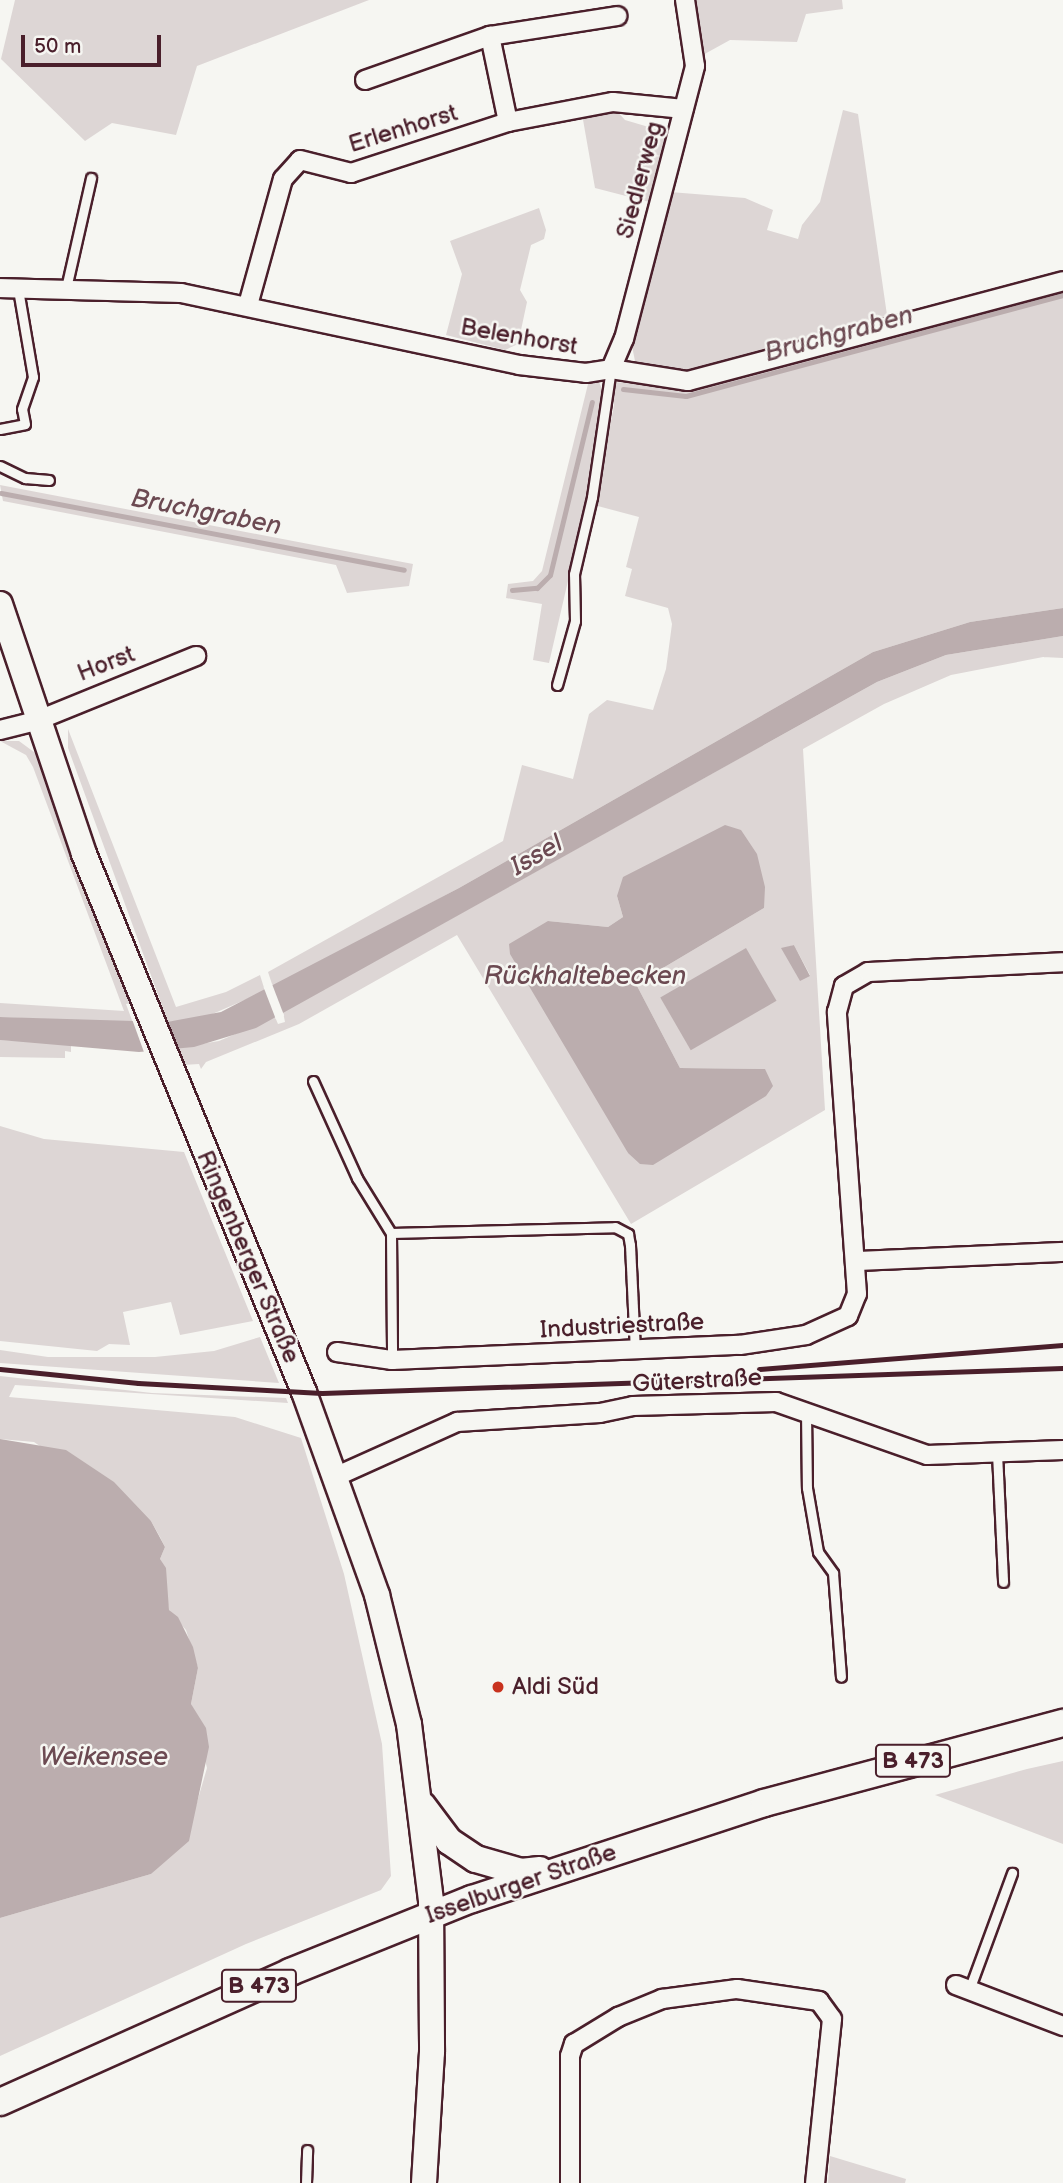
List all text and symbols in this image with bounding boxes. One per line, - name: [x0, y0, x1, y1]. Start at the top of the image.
- scale bar: [24, 21, 164, 65]
- text: 50 m: [34, 34, 81, 59]
- street label: Erlenhorst: [345, 99, 461, 159]
- street label: Siedlerweg: [611, 118, 669, 242]
- water label: Bruchgraben: [761, 300, 917, 370]
- street label: Belenhorst: [458, 313, 580, 361]
- water label: Bruchgraben: [128, 483, 284, 543]
- street label: Horst: [73, 640, 139, 688]
- water label: Issel: [505, 829, 569, 883]
- water label: Rückhaltebecken: [484, 961, 686, 993]
- street label: Ringenberger Straße: [190, 1146, 306, 1368]
- street label: Industriestraße: [539, 1307, 705, 1345]
- street label: Güterstraße: [631, 1363, 763, 1399]
- place label: Aldi Süd: [512, 1673, 599, 1701]
- marker: Aldi Süd: [490, 1679, 506, 1695]
- water label: Weikensee: [40, 1742, 168, 1774]
- road number: B 473: [874, 1742, 951, 1780]
- street label: Isselburger Straße: [422, 1838, 620, 1930]
- road number: B 473: [220, 1966, 298, 2006]

